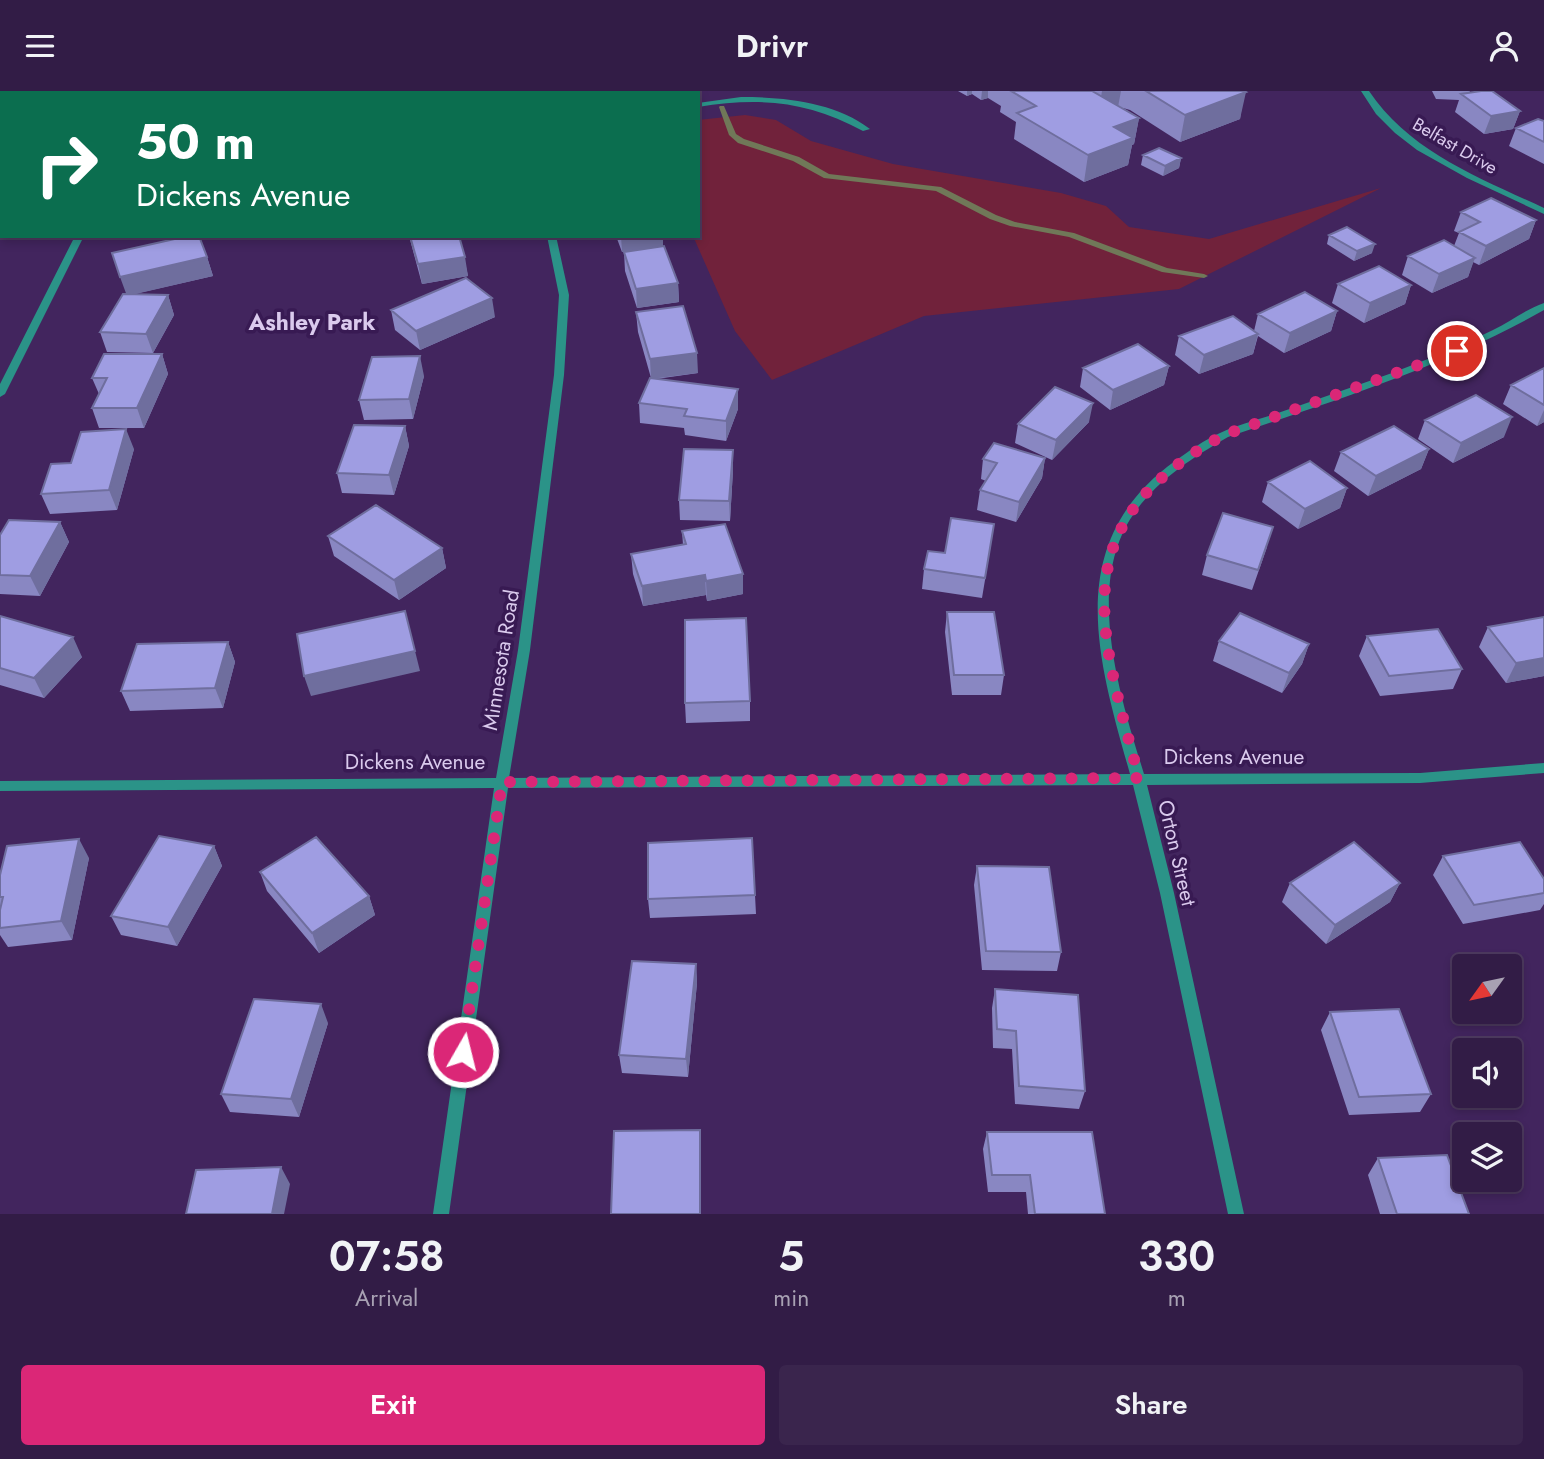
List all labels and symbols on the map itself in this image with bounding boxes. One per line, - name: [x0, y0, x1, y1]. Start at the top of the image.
- street label: Belfast Drive: [1408, 111, 1502, 181]
- district label: Ashley Park: [247, 305, 376, 339]
- pin: [1427, 321, 1487, 381]
- street label: Minnesota Road: [475, 588, 527, 732]
- street label: Dickens Avenue: [1164, 742, 1305, 772]
- street label: Dickens Avenue: [345, 747, 486, 777]
- street label: Orton Street: [1150, 797, 1204, 909]
- north arrow: [1452, 954, 1522, 1024]
- position arrow: [426, 1015, 500, 1089]

